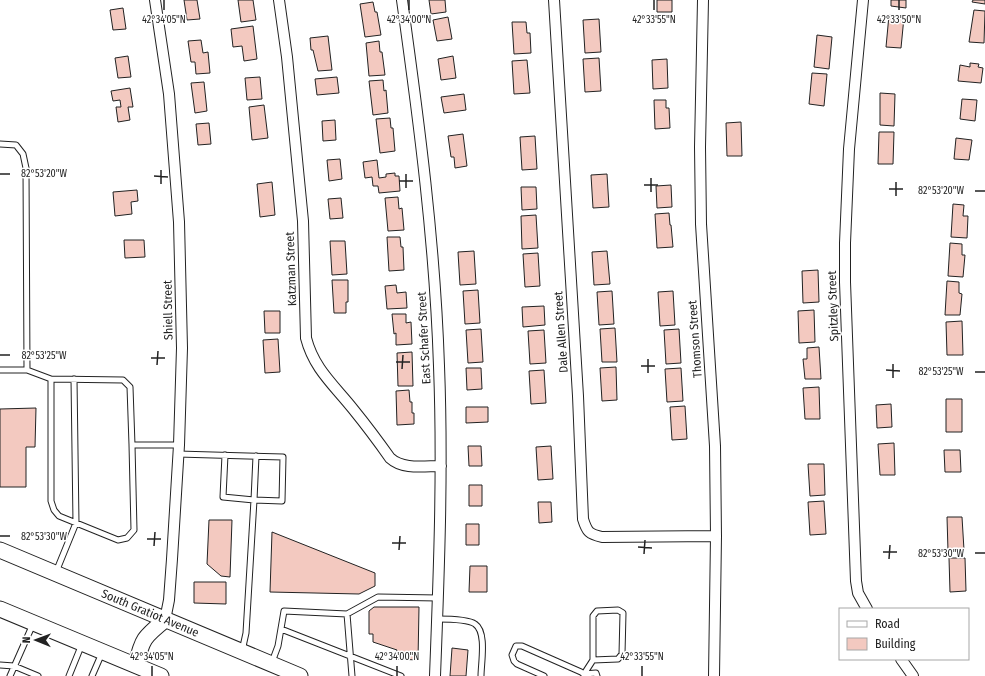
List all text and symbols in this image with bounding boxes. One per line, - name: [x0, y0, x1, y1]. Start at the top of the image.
- text: 42°34'05"N: [142, 14, 186, 26]
- text: 42°34'00"N: [387, 14, 431, 26]
- text: 42°33'55"N: [632, 14, 676, 26]
- text: 42°33'50"N: [877, 14, 921, 26]
- text: 82°53'20"W: [21, 168, 67, 180]
- text: 82°53'20"W: [918, 185, 964, 197]
- street label: Katzman Street: [283, 231, 299, 307]
- street label: Spitzley Street: [825, 270, 841, 342]
- street label: Shiell Street: [160, 280, 176, 340]
- street label: East Schafer Street: [415, 291, 433, 385]
- street label: Dale Allen Street: [551, 291, 571, 373]
- street label: Thomson Street: [685, 300, 705, 378]
- text: 82°53'25"W: [21, 350, 67, 362]
- text: 82°53'25"W: [918, 366, 964, 378]
- text: 82°53'30"W: [21, 531, 67, 543]
- text: 82°53'30"W: [918, 548, 964, 560]
- street label: South Gratiot Avenue: [99, 586, 201, 640]
- legend: [839, 608, 969, 660]
- text: Road: [875, 617, 900, 631]
- north arrow: [16, 620, 56, 660]
- text: N: [20, 636, 33, 643]
- text: Building: [875, 637, 916, 651]
- text: 42°34'05"N: [130, 651, 174, 663]
- text: 42°34'00"N: [375, 651, 419, 663]
- text: 42°33'55"N: [620, 651, 664, 663]

